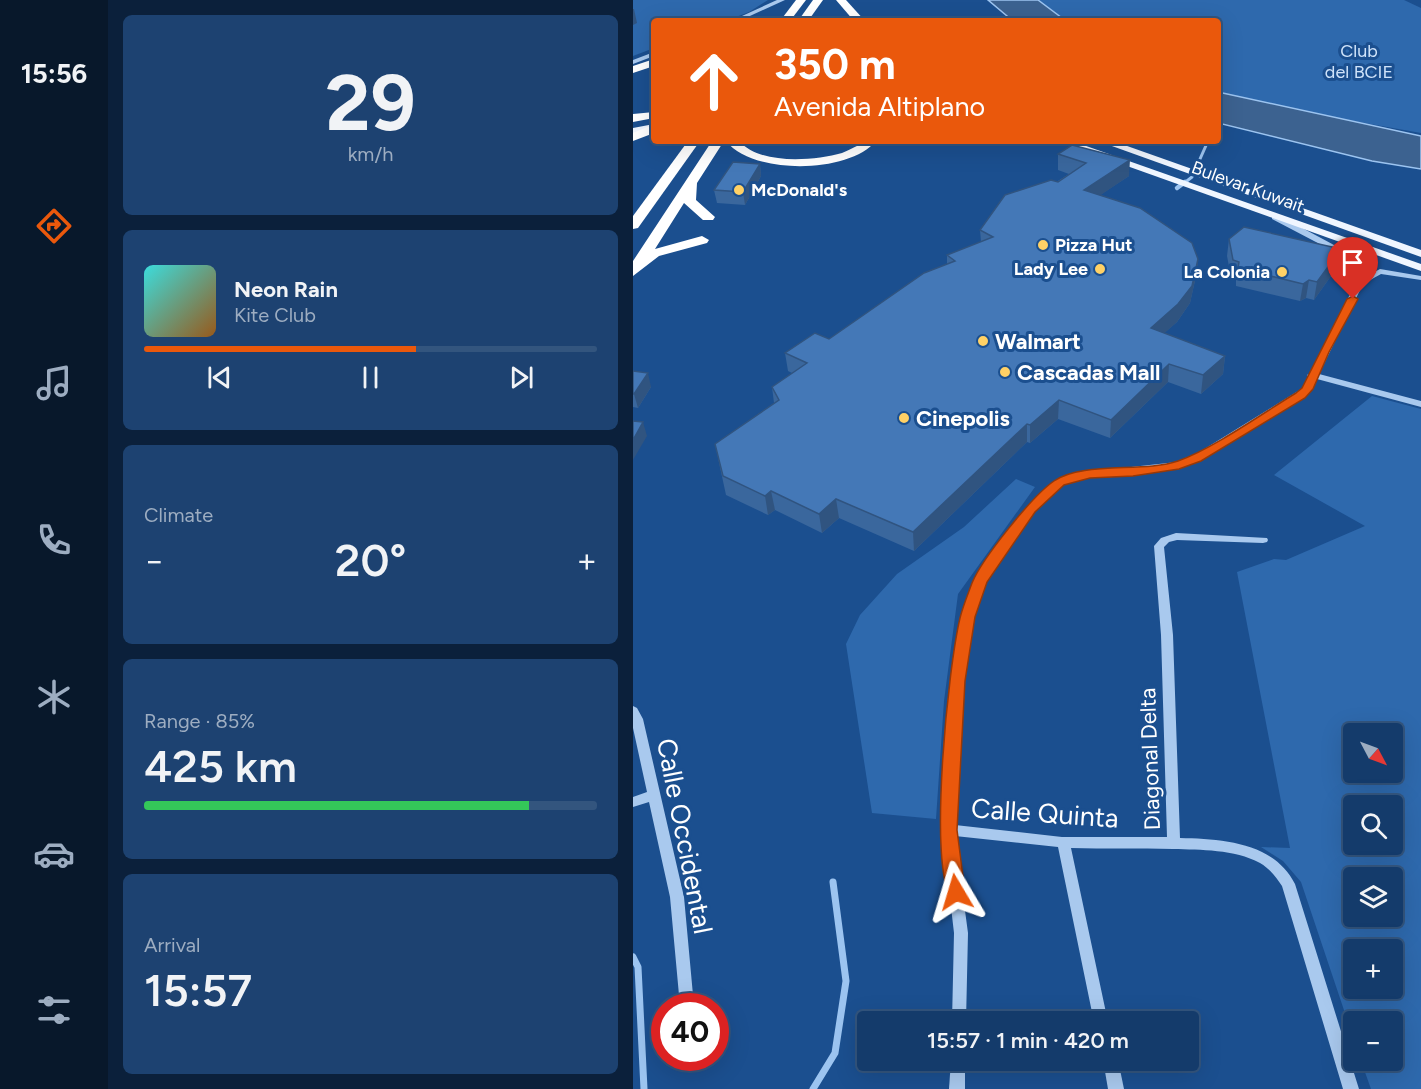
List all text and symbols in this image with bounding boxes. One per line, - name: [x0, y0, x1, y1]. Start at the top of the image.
- text: 350 m: [774, 39, 896, 90]
- park label: Club del BCIE: [1325, 40, 1393, 83]
- icon: ahead: [675, 42, 753, 120]
- text: 29: [325, 56, 416, 150]
- text: 15:56: [21, 57, 87, 90]
- text: Avenida Altiplano: [774, 90, 985, 123]
- text: km/h: [348, 142, 393, 166]
- street label: Bulevar Kuwait: [1189, 156, 1308, 218]
- place label: McDonald's: [751, 179, 848, 201]
- marker: McDonald's: [732, 183, 746, 197]
- icon: directions: [33, 205, 75, 247]
- place label: Pizza Hut: [1055, 234, 1133, 256]
- pin: [1327, 237, 1378, 299]
- marker: Pizza Hut: [1036, 238, 1050, 252]
- icon: arrive: [1336, 246, 1369, 279]
- place label: Lady Lee: [1014, 258, 1088, 280]
- place label: La Colonia: [1184, 261, 1270, 283]
- marker: Lady Lee: [1093, 262, 1107, 276]
- marker: La Colonia: [1275, 265, 1289, 279]
- text: Neon Rain: [234, 276, 338, 303]
- text: Kite Club: [234, 303, 316, 327]
- place label: Walmart: [995, 328, 1081, 355]
- marker: Walmart: [976, 334, 990, 348]
- place label: Cascadas Mall: [1017, 359, 1160, 386]
- icon: previous: [203, 361, 236, 394]
- icon: pause: [354, 361, 387, 394]
- icon: next: [505, 361, 538, 394]
- icon: music: [33, 362, 75, 404]
- marker: Cascadas Mall: [998, 365, 1012, 379]
- place label: Cinepolis: [916, 405, 1010, 432]
- marker: Cinepolis: [897, 411, 911, 425]
- text: Climate: [144, 503, 213, 527]
- icon: phone: [33, 519, 75, 561]
- text: 20°: [335, 533, 406, 587]
- text: −: [144, 541, 165, 580]
- text: +: [576, 541, 597, 580]
- icon: climate: [33, 676, 75, 718]
- street label: Diagonal Delta: [1134, 687, 1166, 831]
- text: Range · 85%: [144, 709, 255, 733]
- north arrow: [1343, 723, 1403, 783]
- map controls: [1343, 723, 1403, 1071]
- street label: Calle Occidental: [650, 735, 720, 937]
- text: 425 km: [144, 739, 297, 793]
- street label: Calle Quinta: [970, 791, 1120, 835]
- button: search: [1343, 795, 1403, 855]
- icon: car: [33, 833, 75, 875]
- position arrow: [924, 860, 988, 924]
- button: layers: [1343, 867, 1403, 927]
- text: Arrival: [144, 933, 200, 957]
- button: +: [1343, 939, 1403, 999]
- text: 15:57: [144, 963, 252, 1017]
- icon: filters: [33, 989, 75, 1031]
- speed limit sign: 40: [651, 993, 729, 1071]
- button: −: [1343, 1011, 1403, 1071]
- text: 15:57 · 1 min · 420 m: [927, 1027, 1129, 1054]

